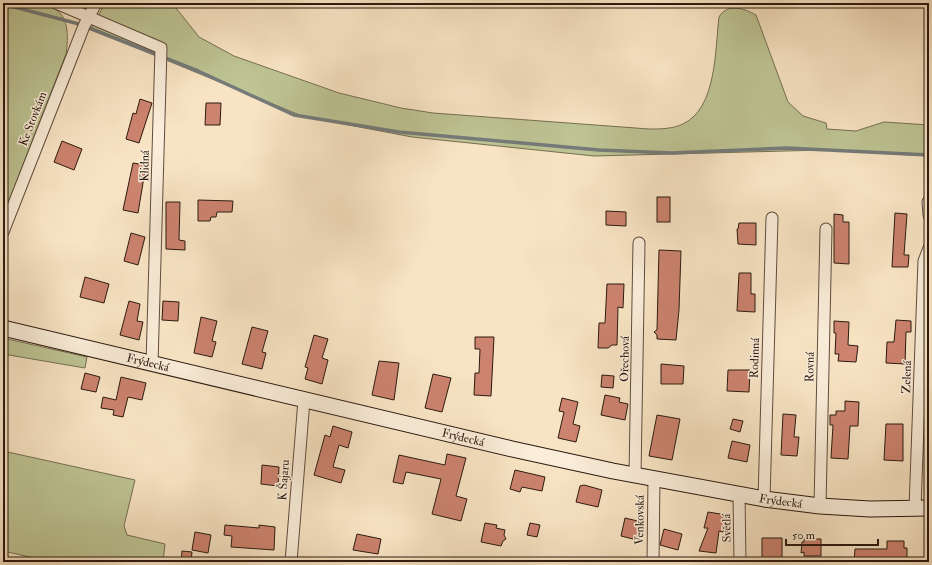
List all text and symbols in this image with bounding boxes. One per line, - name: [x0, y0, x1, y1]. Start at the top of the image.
- street label: Ke Stovkám: [16, 89, 50, 148]
- street label: Klidná: [137, 149, 153, 182]
- street label: Ořechová: [617, 335, 633, 382]
- street label: Rodinná: [747, 336, 763, 379]
- street label: Frýdecká: [125, 350, 172, 375]
- street label: Rovná: [802, 351, 818, 382]
- street label: Zelená: [899, 359, 915, 394]
- street label: Frýdecká: [440, 425, 487, 450]
- street label: K Šajaru: [275, 459, 293, 501]
- street label: Frýdecká: [758, 491, 804, 511]
- street label: Venkovská: [632, 494, 648, 545]
- street label: Světlá: [719, 513, 735, 542]
- scale bar: [786, 521, 878, 547]
- text: 50 m: [792, 528, 816, 543]

